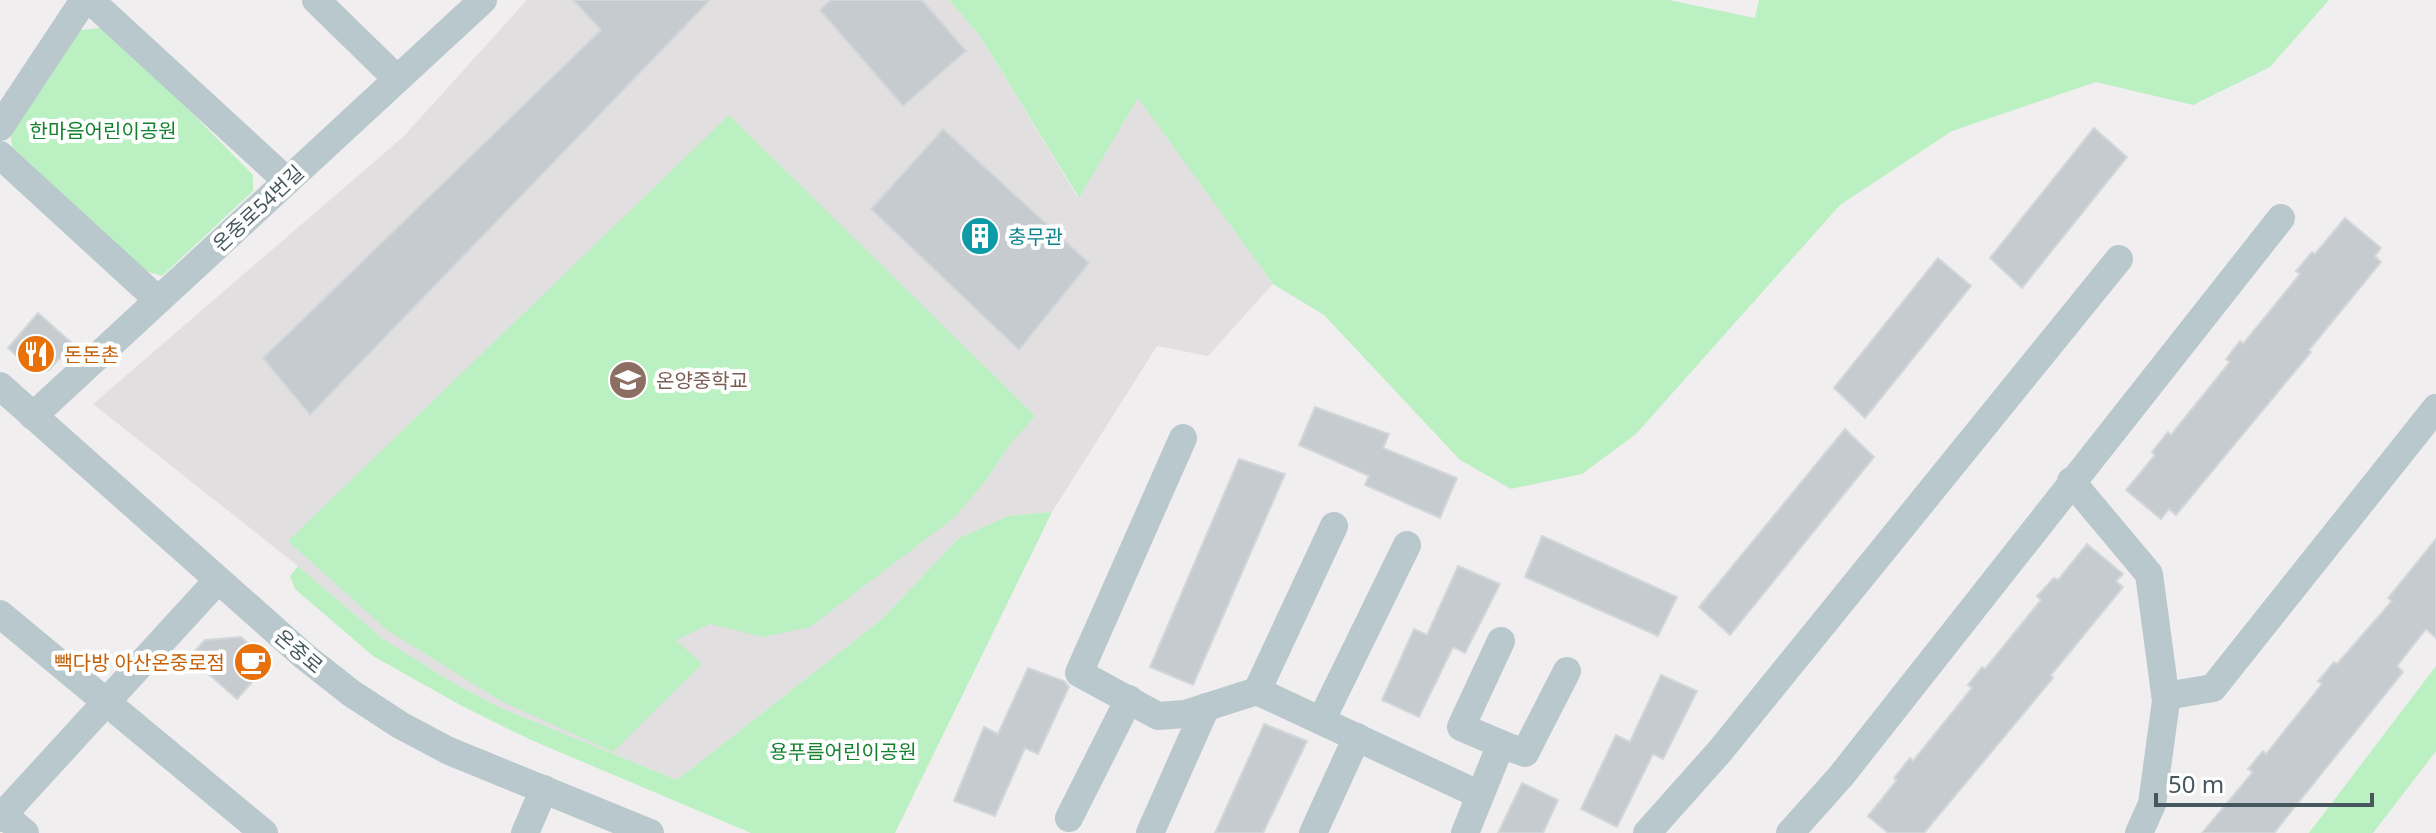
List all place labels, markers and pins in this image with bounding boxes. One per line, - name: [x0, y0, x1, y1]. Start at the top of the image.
- building icon: 충무관: [959, 215, 1001, 257]
- place label: 충무관: [1008, 223, 1063, 250]
- restaurant icon: 돈돈촌: [15, 333, 57, 375]
- place label: 돈돈촌: [64, 341, 119, 368]
- school or university icon: 온양중학교: [607, 359, 649, 401]
- place label: 온양중학교: [656, 367, 748, 394]
- cafe icon: 빽다방 아산온중로점: [232, 641, 274, 683]
- place label: 빽다방 아산온중로점: [54, 649, 225, 676]

